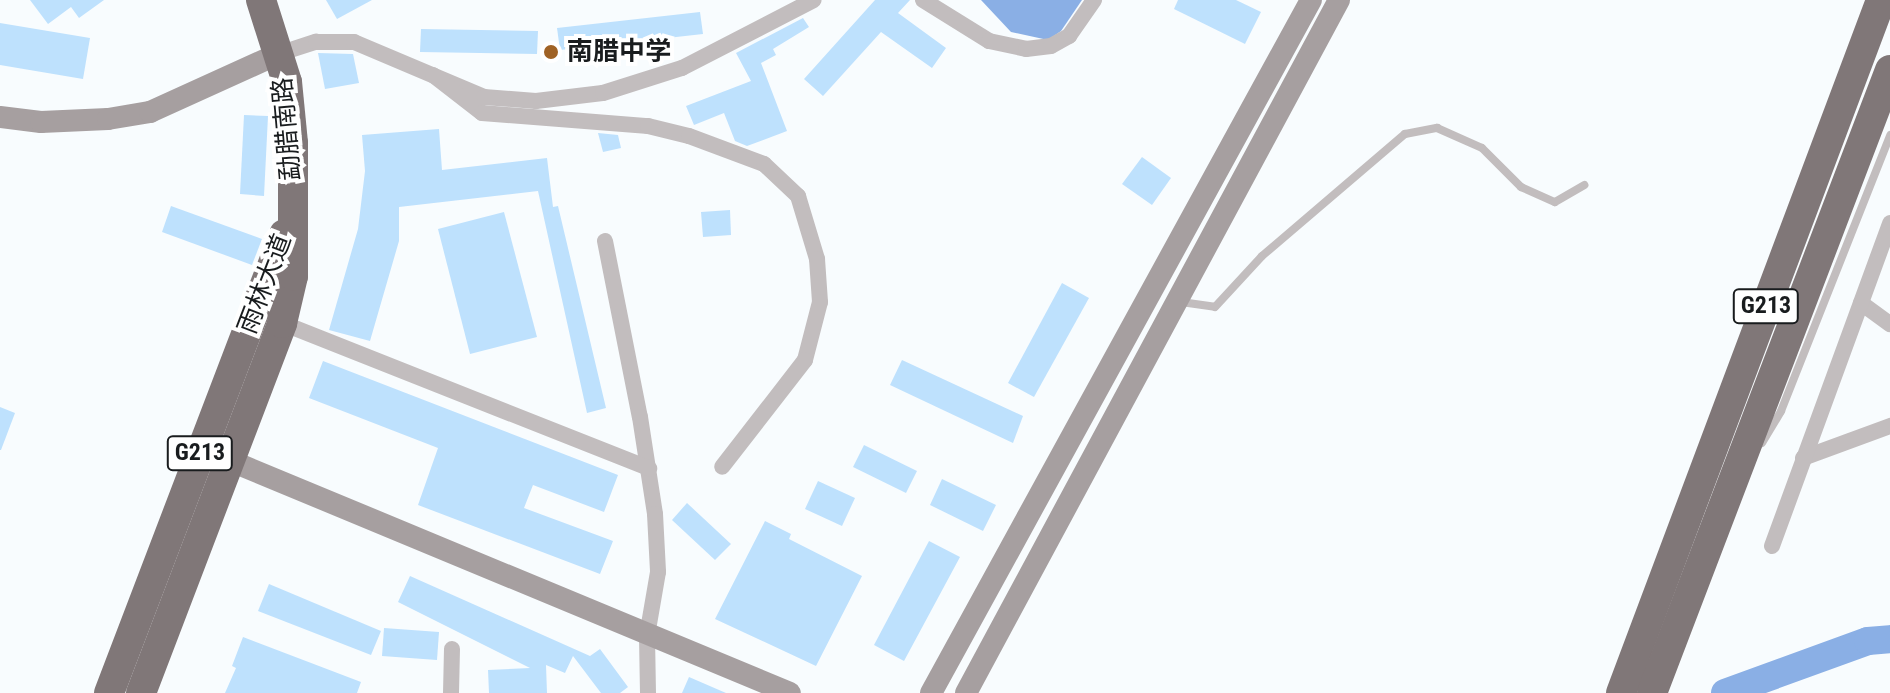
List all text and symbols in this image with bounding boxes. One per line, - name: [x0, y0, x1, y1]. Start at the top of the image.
- place label: 南腊中学: [567, 36, 671, 68]
- marker: 南腊中学: [542, 43, 560, 61]
- street label: 勐腊南路: [267, 76, 307, 182]
- street label: 雨林大道: [232, 230, 298, 338]
- road number: G213: [1732, 286, 1800, 326]
- road number: G213: [166, 433, 234, 473]

